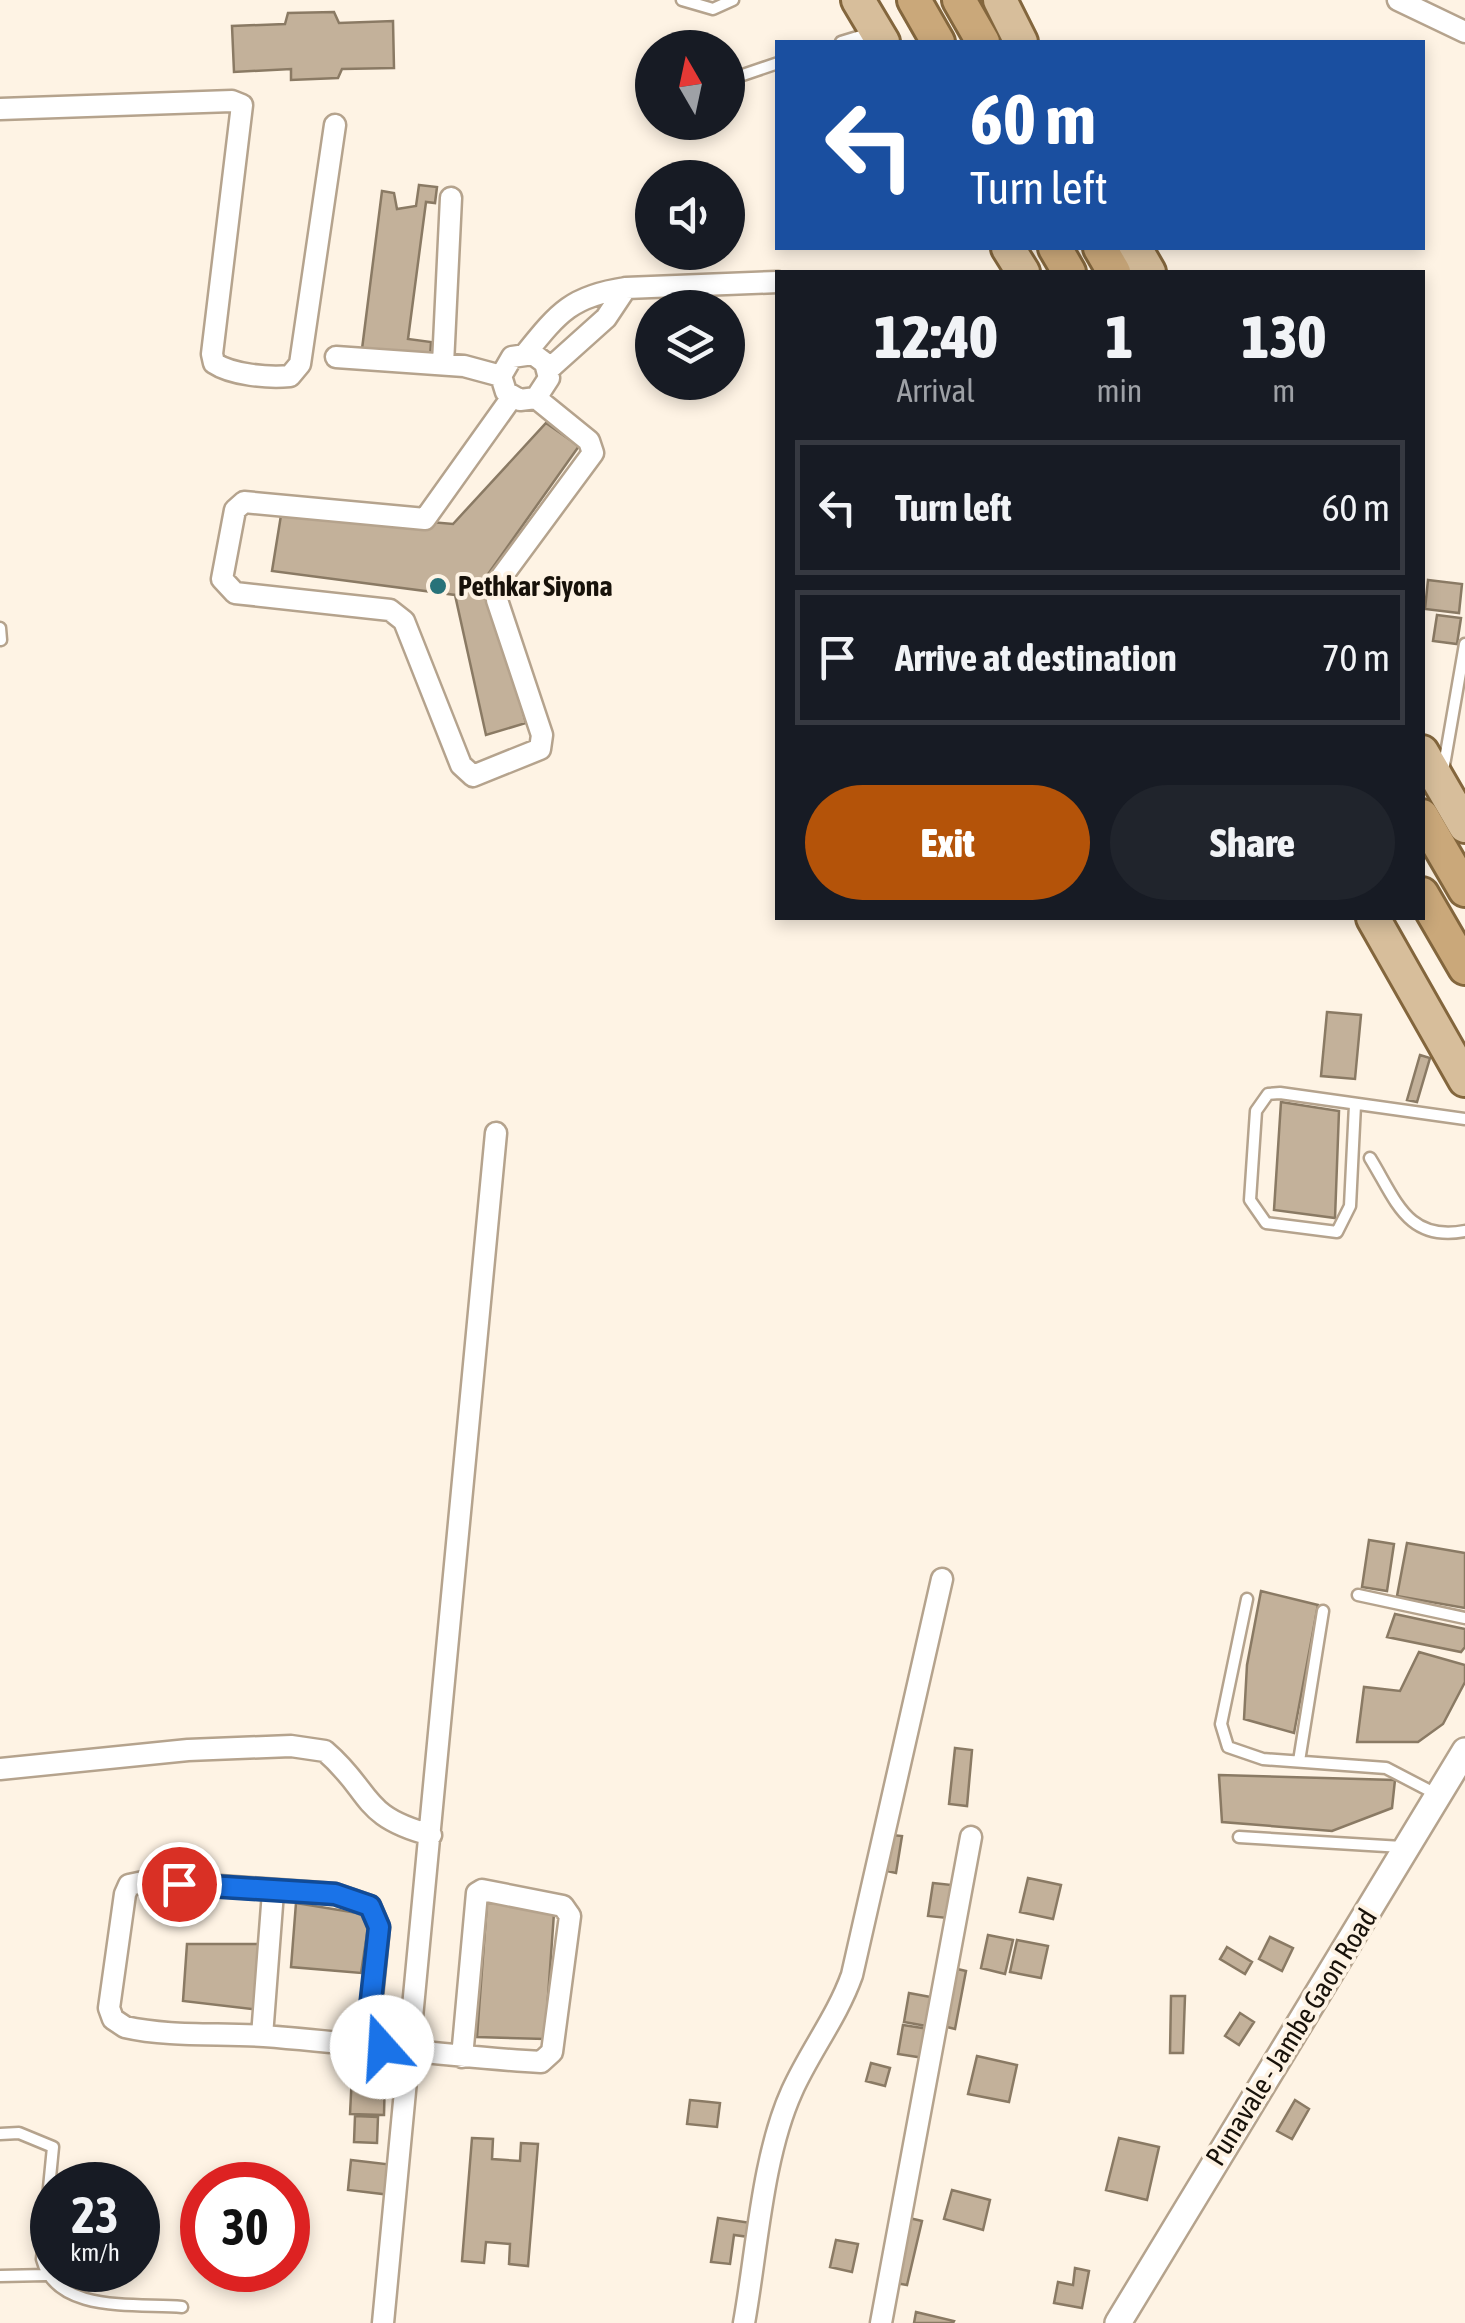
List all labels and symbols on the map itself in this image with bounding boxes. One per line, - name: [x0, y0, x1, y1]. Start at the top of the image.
- north arrow: [635, 30, 745, 140]
- place label: Pethkar Siyona: [458, 570, 612, 602]
- marker: Pethkar Siyona: [427, 575, 449, 597]
- pin: [137, 1842, 222, 1927]
- street label: Punavale - Jambe Gaon Road: [1199, 1903, 1383, 2171]
- position arrow: [330, 1995, 434, 2099]
- speed limit sign: 30: [180, 2162, 310, 2292]

